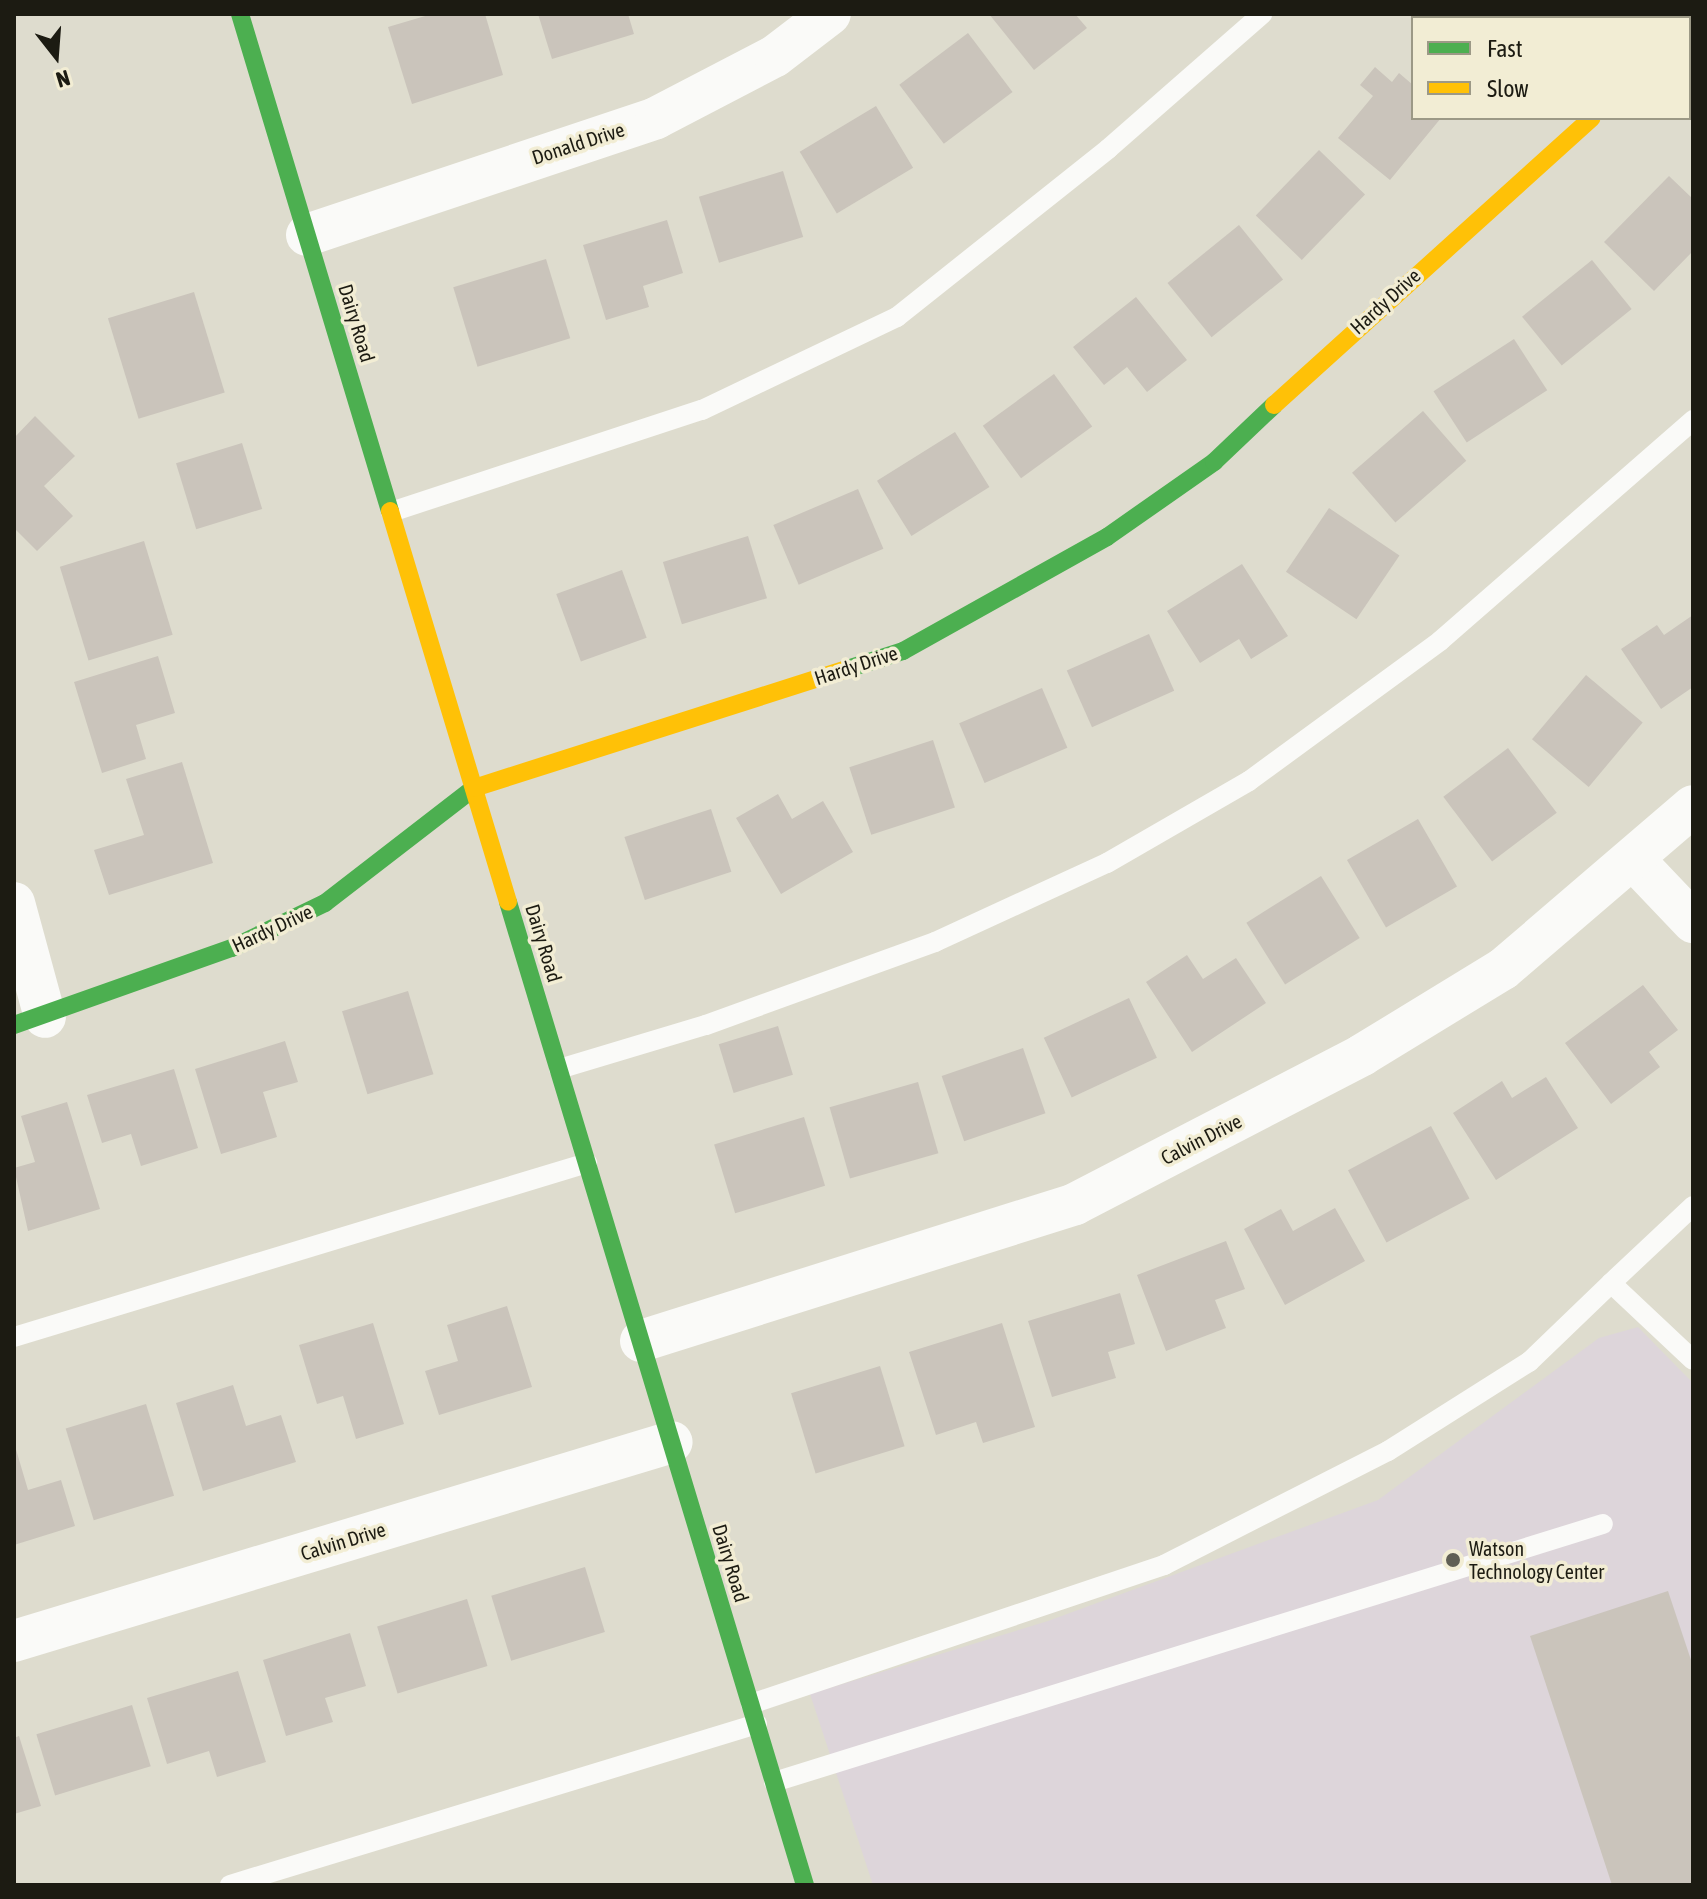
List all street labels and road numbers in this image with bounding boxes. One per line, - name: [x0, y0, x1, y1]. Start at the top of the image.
- street label: Donald Drive: [529, 117, 627, 169]
- street label: Hardy Drive: [1345, 263, 1425, 339]
- street label: Dairy Road: [334, 281, 380, 365]
- street label: Hardy Drive: [811, 640, 901, 690]
- street label: Hardy Drive: [228, 899, 316, 957]
- street label: Dairy Road: [521, 901, 567, 985]
- street label: Calvin Drive: [1157, 1108, 1245, 1170]
- street label: Calvin Drive: [298, 1517, 388, 1565]
- street label: Dairy Road: [708, 1521, 754, 1605]

